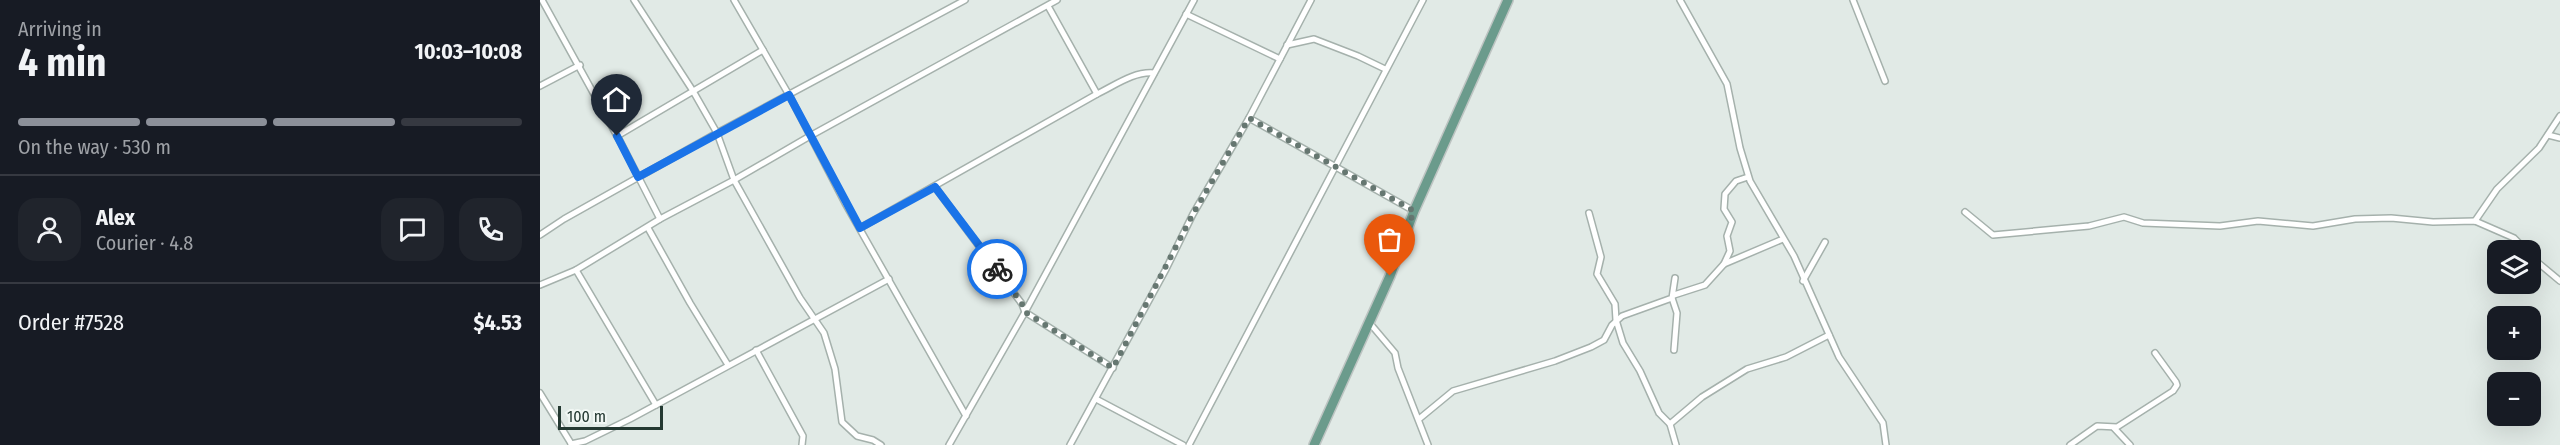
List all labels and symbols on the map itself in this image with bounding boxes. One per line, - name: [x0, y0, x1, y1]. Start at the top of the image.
- pin: [591, 74, 642, 136]
- pin: [1364, 214, 1415, 276]
- courier: [967, 239, 1027, 299]
- scale bar: [558, 403, 663, 430]

